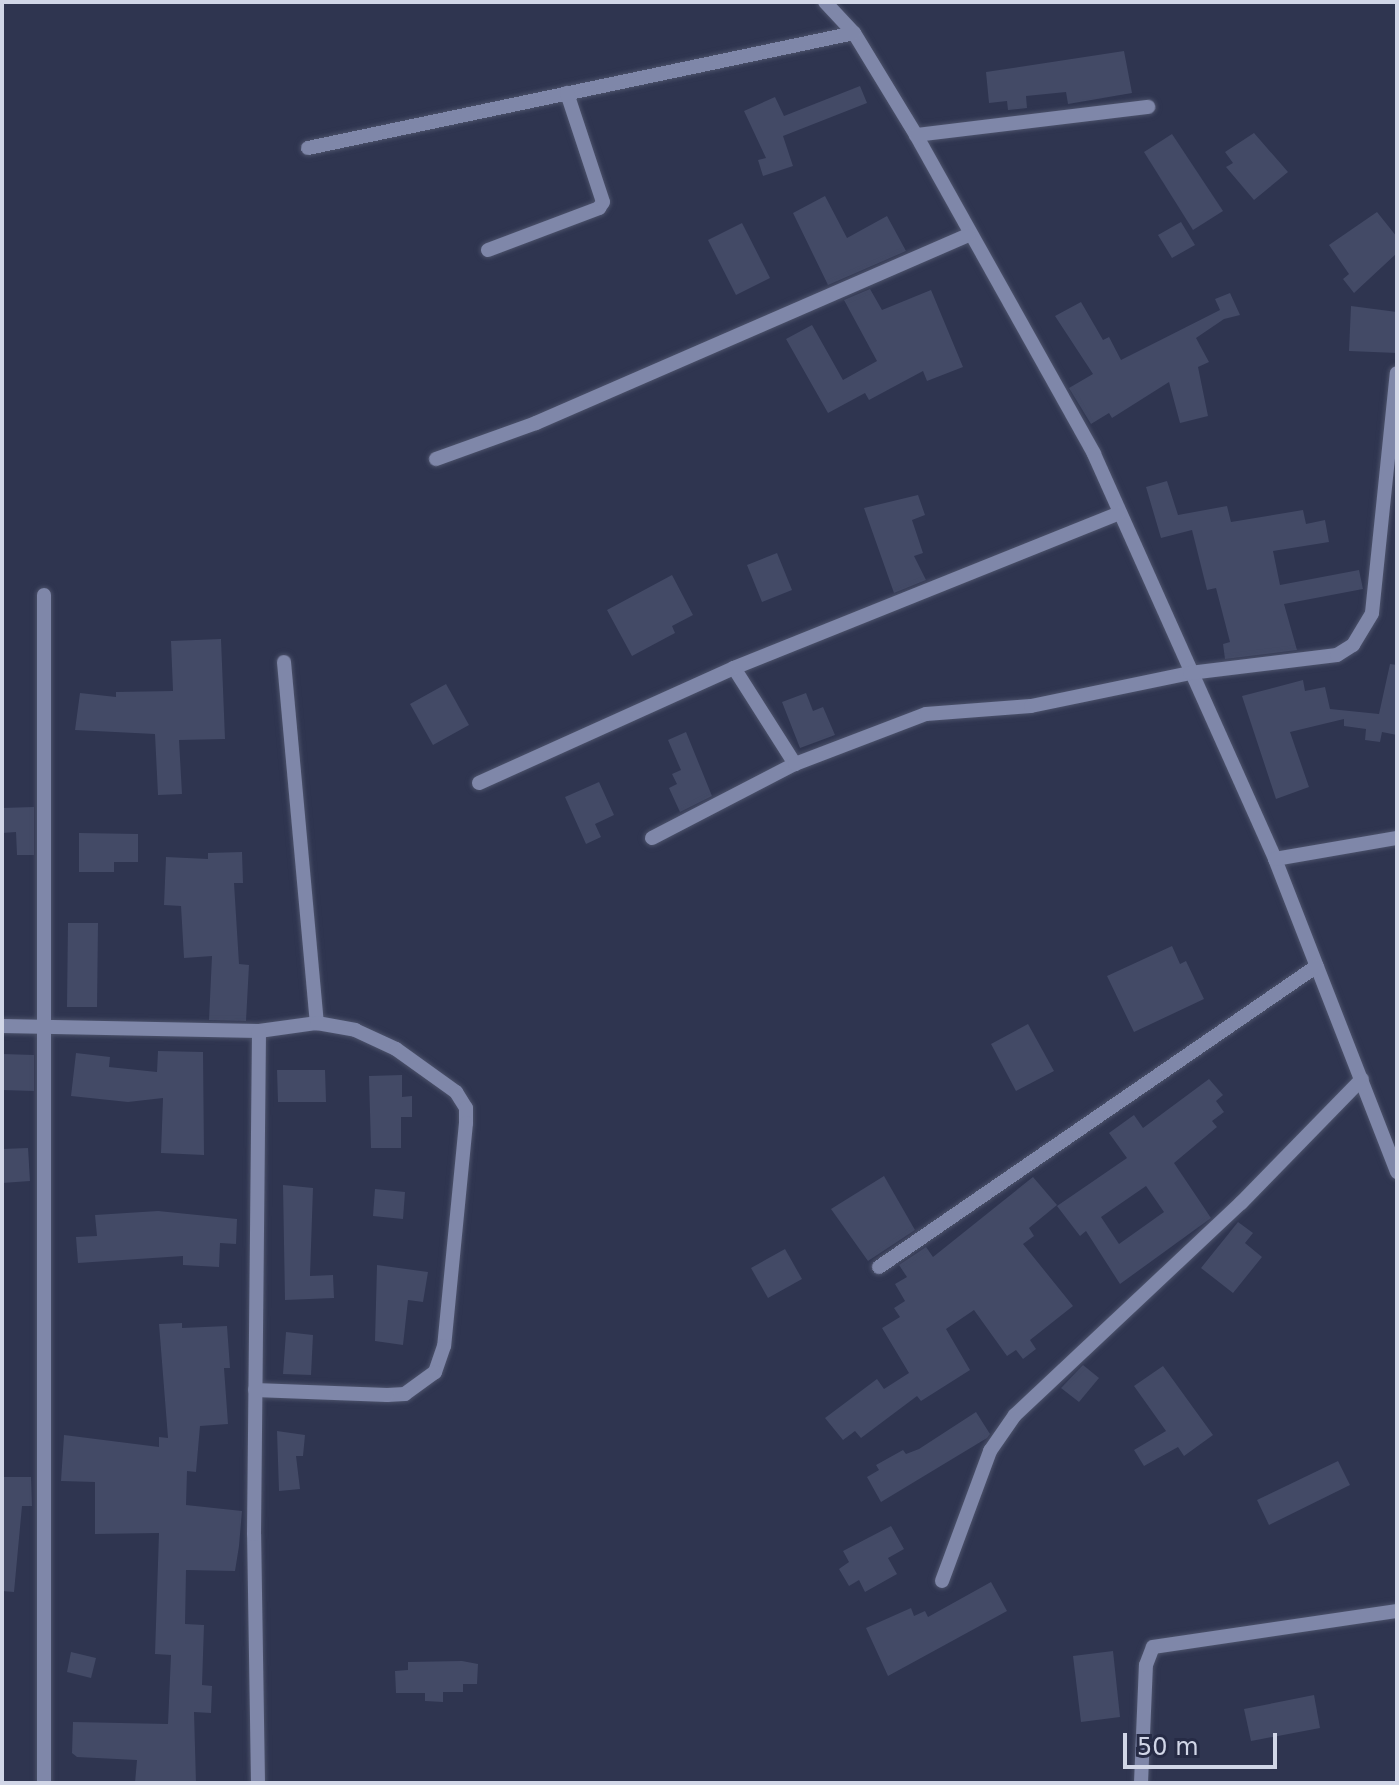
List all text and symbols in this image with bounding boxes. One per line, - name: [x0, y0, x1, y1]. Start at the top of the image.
- scale bar: [1127, 1717, 1281, 1767]
- text: 50 m: [1137, 1733, 1199, 1761]

